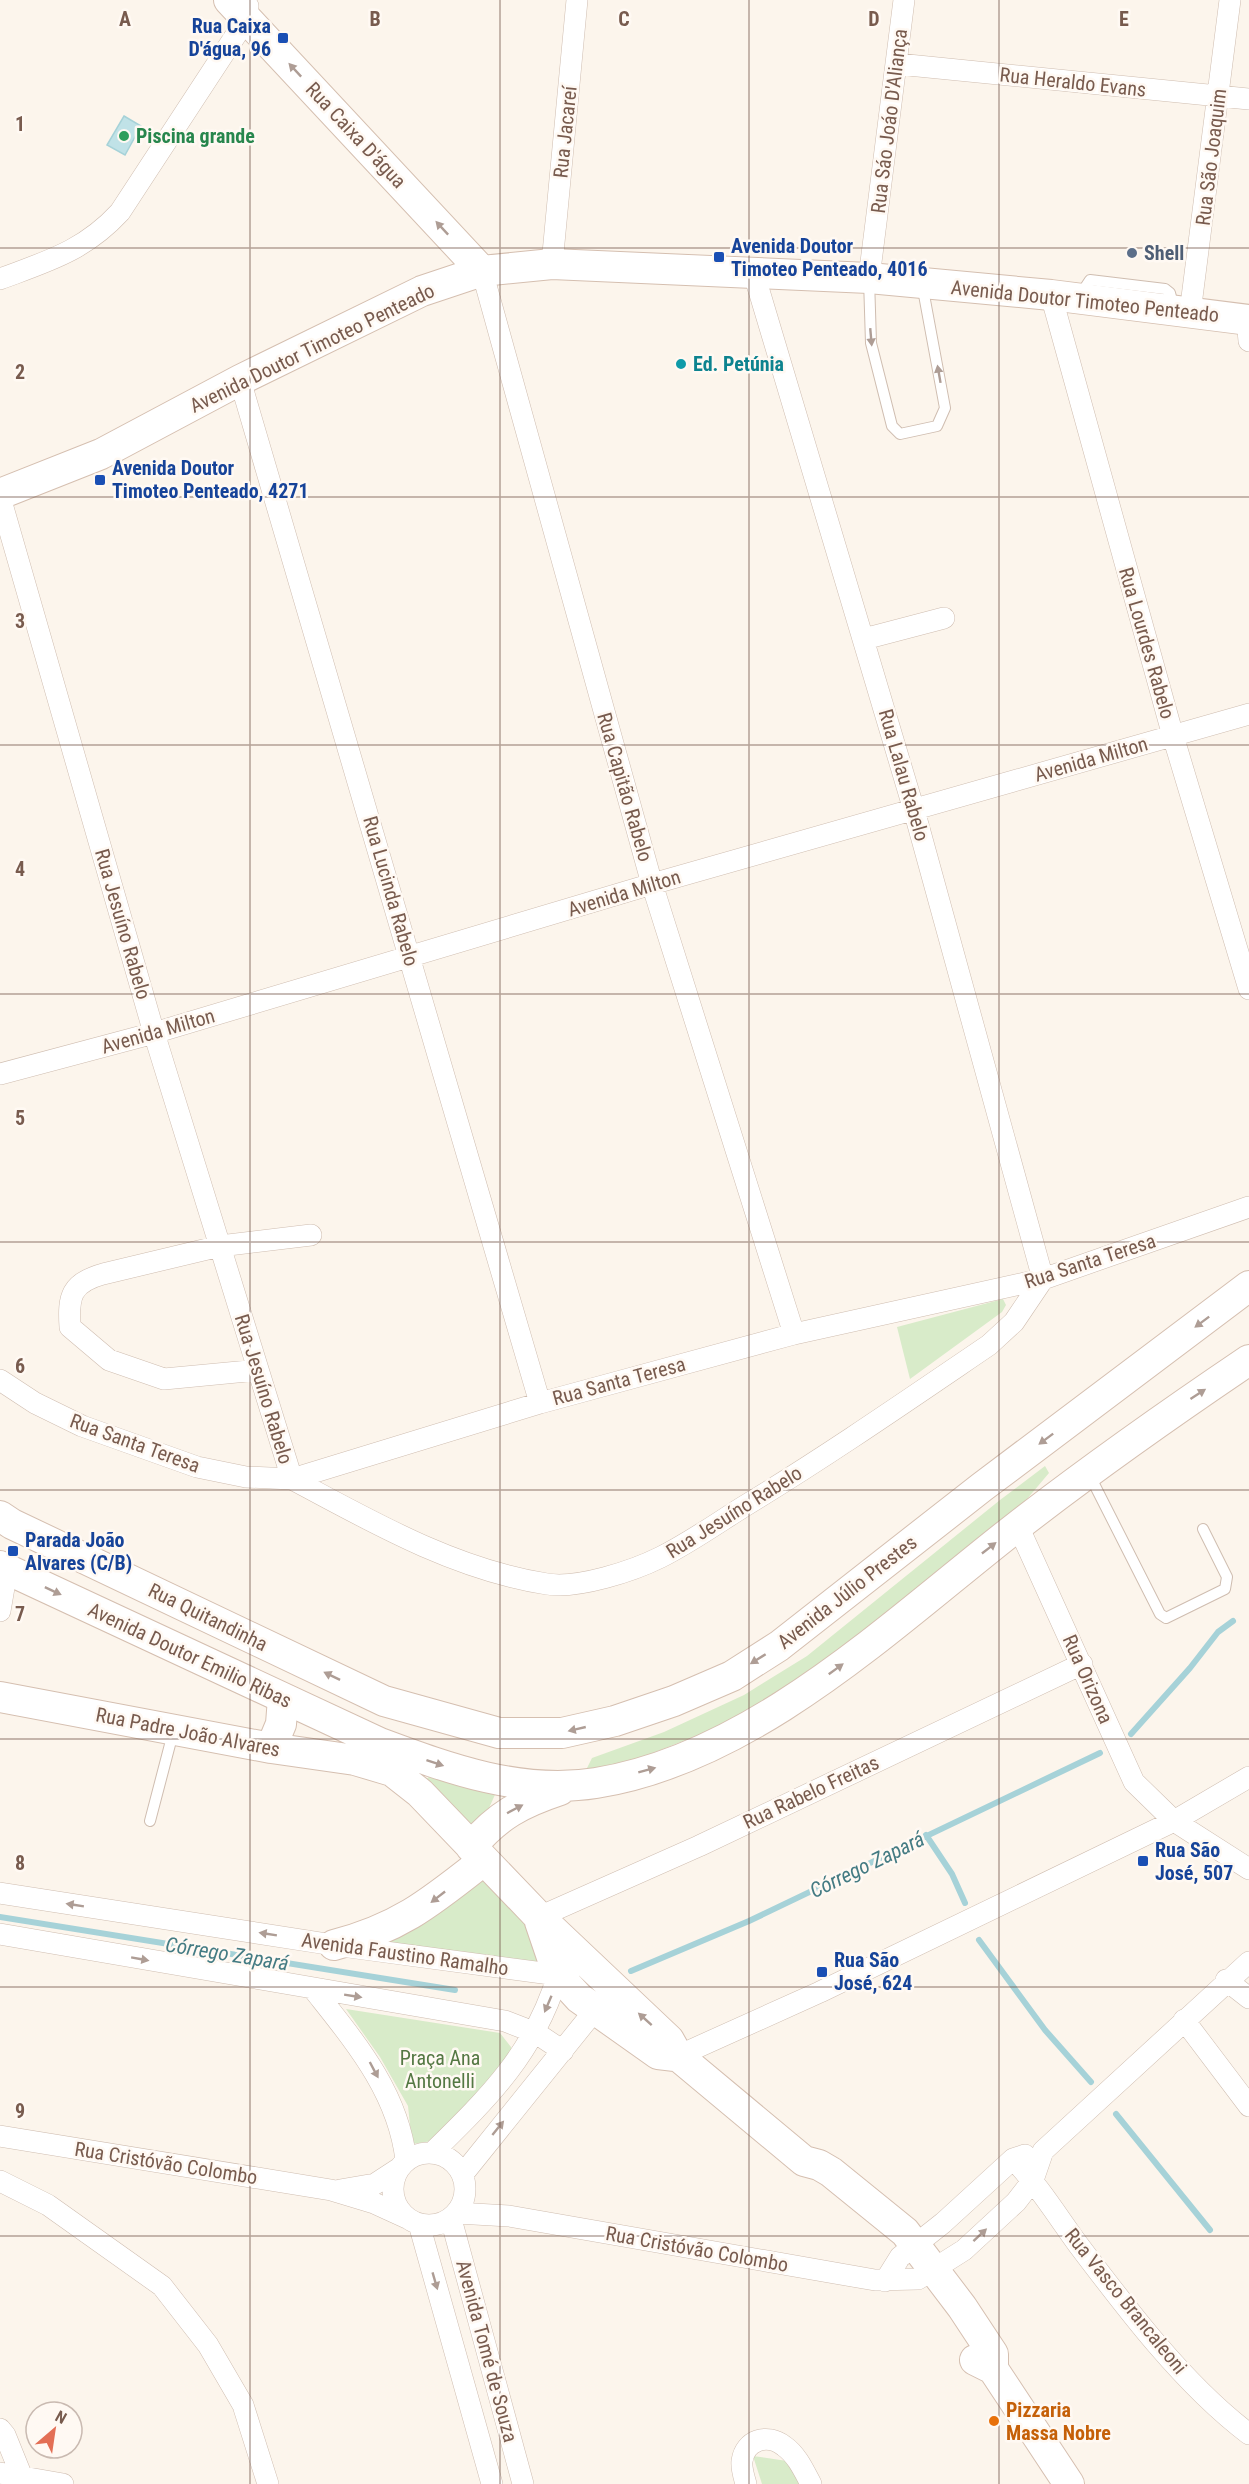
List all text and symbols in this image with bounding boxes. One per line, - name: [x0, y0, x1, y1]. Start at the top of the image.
- text: A: [119, 7, 131, 31]
- text: B: [369, 7, 381, 31]
- text: C: [618, 7, 630, 31]
- text: D: [868, 7, 880, 31]
- text: E: [1119, 7, 1129, 31]
- place label: Rua Caixa D'água, 96: [188, 14, 271, 61]
- street label: Rua Sáo Joáo D'Aliança: [866, 27, 912, 215]
- marker: Rua Caixa D'água, 96: [276, 31, 290, 45]
- one-way arrow: [288, 62, 302, 77]
- street label: Rua Heraldo Evans: [999, 62, 1147, 102]
- street label: Rua Caixa D'água: [301, 77, 411, 193]
- street label: Rua Jacareí: [548, 83, 582, 179]
- street label: Rua São Joaquim: [1191, 87, 1231, 227]
- text: 1: [15, 112, 25, 136]
- place label: Piscina grande: [136, 124, 255, 148]
- marker: Piscina grande: [117, 129, 131, 143]
- one-way arrow: [436, 221, 449, 236]
- place label: Avenida Doutor Timoteo Penteado, 4016: [731, 234, 928, 281]
- place label: Shell: [1144, 241, 1184, 265]
- marker: Shell: [1125, 246, 1139, 260]
- marker: Avenida Doutor Timoteo Penteado, 4016: [712, 250, 726, 264]
- street label: Avenida Doutor Timoteo Penteado: [950, 275, 1220, 327]
- street label: Avenida Doutor Timoteo Penteado: [186, 278, 438, 418]
- one-way arrow: [866, 327, 876, 346]
- place label: Ed. Petúnia: [693, 352, 784, 376]
- marker: Ed. Petúnia: [674, 357, 688, 371]
- text: 2: [15, 360, 25, 384]
- one-way arrow: [934, 364, 943, 383]
- place label: Avenida Doutor Timoteo Penteado, 4271: [112, 456, 309, 503]
- marker: Avenida Doutor Timoteo Penteado, 4271: [93, 473, 107, 487]
- street label: Rua Lourdes Rabelo: [1114, 564, 1180, 722]
- text: 3: [15, 609, 25, 633]
- street label: Rua Lalau Rabelo: [874, 706, 934, 844]
- street label: Rua Capitão Rabelo: [592, 710, 658, 864]
- street label: Avenida Milton: [1031, 731, 1151, 787]
- street label: Rua Lucinda Rabelo: [358, 813, 424, 969]
- street label: Rua Jesuíno Rabelo: [90, 846, 156, 1002]
- text: 4: [15, 857, 25, 881]
- street label: Avenida Milton: [565, 864, 683, 922]
- street label: Avenida Milton: [98, 1003, 218, 1059]
- text: 5: [15, 1106, 25, 1130]
- street label: Rua Santa Teresa: [1021, 1228, 1159, 1294]
- street label: Rua Jesuíno Rabelo: [230, 1311, 298, 1467]
- one-way arrow: [1195, 1315, 1210, 1327]
- street label: Rua Santa Teresa: [550, 1352, 688, 1410]
- text: 6: [15, 1354, 25, 1378]
- one-way arrow: [1190, 1389, 1206, 1400]
- street label: Rua Santa Teresa: [67, 1408, 203, 1478]
- one-way arrow: [1039, 1432, 1054, 1444]
- street label: Rua Jesuíno Rabelo: [662, 1461, 806, 1563]
- place label: Parada João Alvares (C/B): [25, 1528, 132, 1575]
- street label: Avenida Júlio Prestes: [773, 1530, 921, 1654]
- one-way arrow: [981, 1542, 997, 1555]
- marker: Parada João Alvares (C/B): [6, 1544, 20, 1558]
- street label: Rua Quitandinha: [145, 1578, 271, 1656]
- one-way arrow: [44, 1587, 61, 1596]
- street label: Avenida Doutor Emilio Ribas: [84, 1597, 296, 1713]
- text: 7: [15, 1602, 25, 1626]
- street label: Rua Orizona: [1058, 1631, 1118, 1727]
- one-way arrow: [750, 1654, 766, 1665]
- one-way arrow: [828, 1663, 843, 1675]
- one-way arrow: [323, 1671, 340, 1680]
- street label: Rua Padre João Alvares: [94, 1702, 282, 1762]
- one-way arrow: [568, 1725, 587, 1735]
- street label: Rua Rabelo Freitas: [739, 1750, 883, 1834]
- one-way arrow: [426, 1759, 444, 1768]
- one-way arrow: [637, 1764, 656, 1774]
- one-way arrow: [506, 1804, 523, 1814]
- water label: Córrego Zapará: [806, 1827, 928, 1903]
- place label: Rua São José, 507: [1155, 1838, 1233, 1885]
- text: 8: [15, 1851, 25, 1875]
- marker: Rua São José, 507: [1136, 1854, 1150, 1868]
- one-way arrow: [430, 1891, 445, 1903]
- one-way arrow: [65, 1900, 84, 1909]
- street label: Avenida Faustino Ramalho: [300, 1928, 510, 1980]
- one-way arrow: [258, 1930, 277, 1939]
- water label: Córrego Zapará: [164, 1932, 291, 1976]
- place label: Rua São José, 624: [834, 1948, 912, 1995]
- one-way arrow: [131, 1955, 150, 1964]
- marker: Rua São José, 624: [815, 1965, 829, 1979]
- one-way arrow: [344, 1992, 363, 2001]
- one-way arrow: [543, 1995, 552, 2013]
- one-way arrow: [638, 2012, 653, 2026]
- park label: Praça Ana Antonelli: [400, 2046, 480, 2093]
- one-way arrow: [369, 2062, 379, 2079]
- text: 9: [15, 2099, 25, 2123]
- one-way arrow: [492, 2120, 504, 2135]
- street label: Rua Cristóvão Colombo: [73, 2137, 259, 2189]
- street label: Rua Cristóvão Colombo: [604, 2221, 790, 2277]
- street label: Rua Vasco Brancaleoni: [1060, 2223, 1192, 2379]
- one-way arrow: [973, 2228, 988, 2242]
- street label: Avenida Tomé de Souza: [451, 2257, 523, 2445]
- one-way arrow: [431, 2272, 440, 2290]
- place label: Pizzaria Massa Nobre: [1006, 2398, 1111, 2445]
- north arrow: [24, 2400, 84, 2460]
- text: N: [52, 2407, 70, 2428]
- marker: Pizzaria Massa Nobre: [987, 2414, 1001, 2428]

